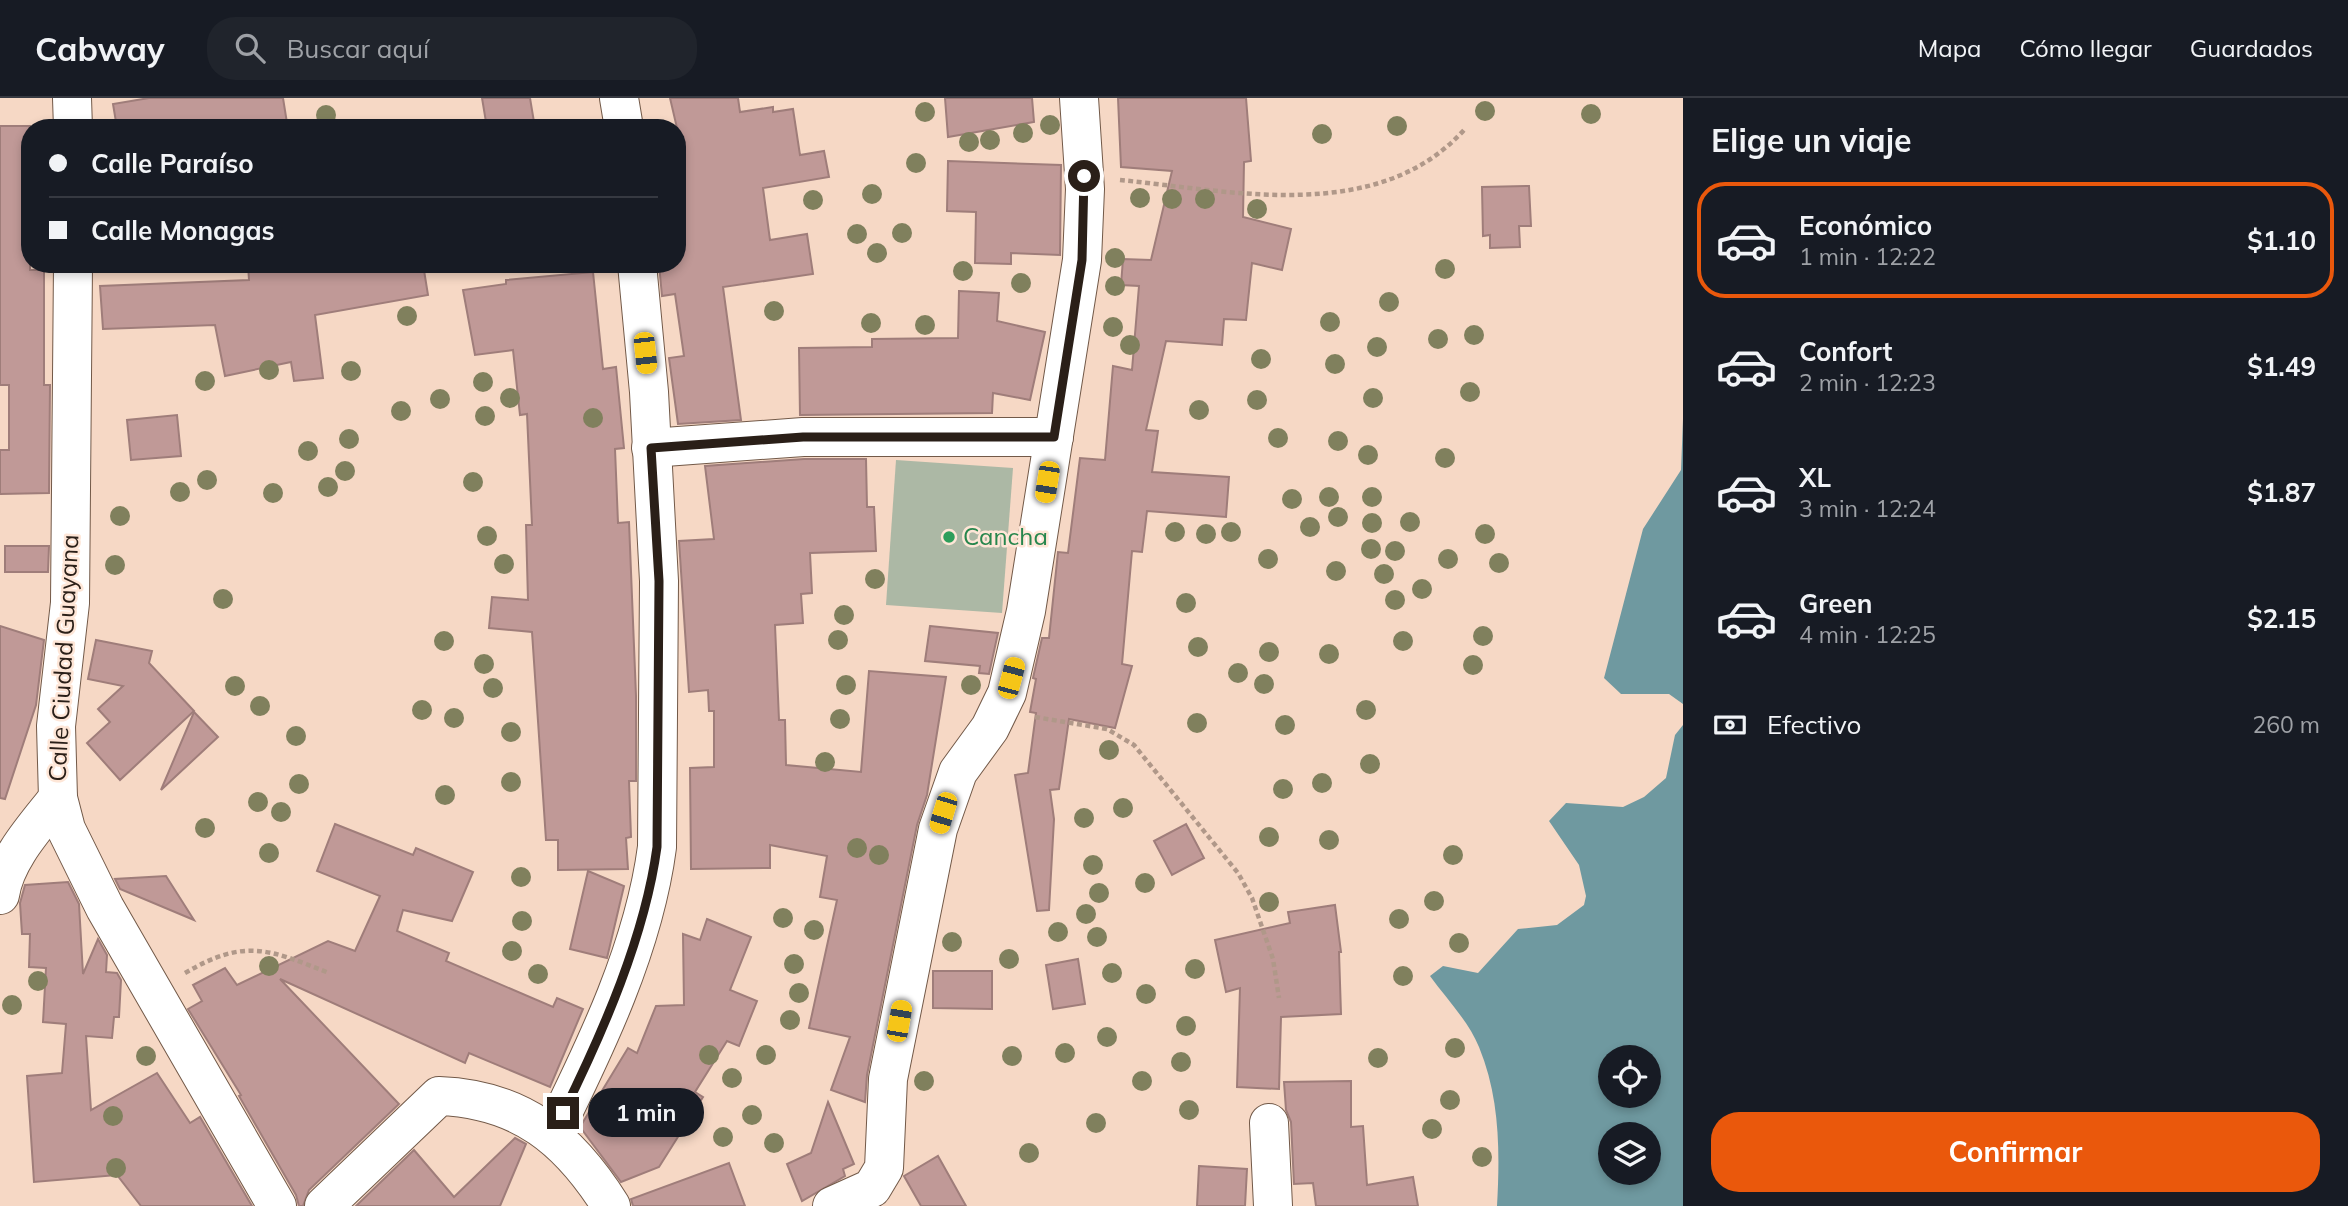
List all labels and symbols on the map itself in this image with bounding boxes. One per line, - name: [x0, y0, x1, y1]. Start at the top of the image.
- route start: [1068, 160, 1100, 192]
- car: [633, 331, 658, 375]
- car: [1034, 460, 1061, 504]
- place label: Cancha: [963, 521, 1048, 551]
- marker: Cancha: [941, 529, 957, 545]
- street label: Calle Ciudad Guayana: [42, 534, 84, 782]
- car: [996, 655, 1027, 701]
- car: [927, 790, 960, 836]
- car: [886, 998, 913, 1044]
- callout: 1 min: [588, 1088, 703, 1138]
- route end: [547, 1097, 579, 1129]

